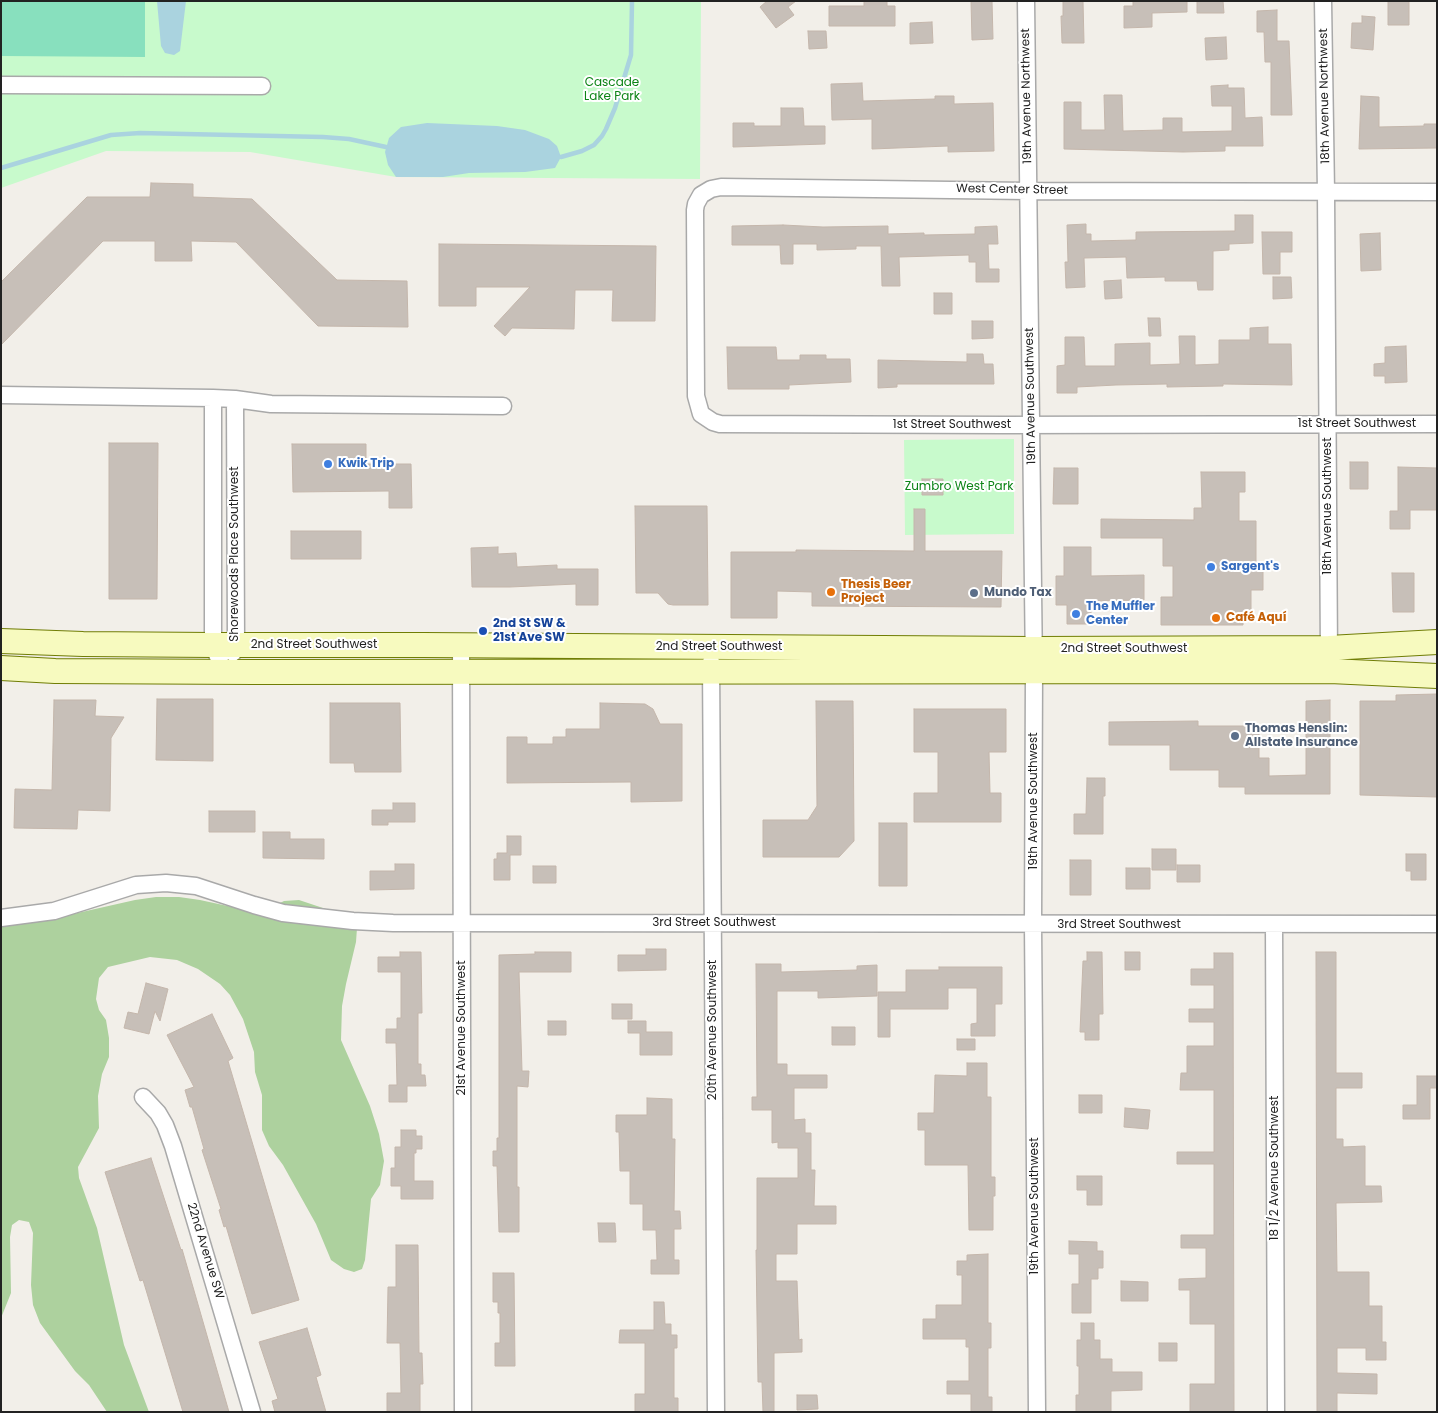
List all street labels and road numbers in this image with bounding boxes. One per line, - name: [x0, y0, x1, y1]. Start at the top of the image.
- street label: 19th Avenue Northwest: [1019, 28, 1035, 164]
- street label: 18th Avenue Northwest: [1317, 28, 1333, 164]
- street label: West Center Street: [956, 182, 1068, 198]
- street label: 19th Avenue Southwest: [1023, 327, 1039, 465]
- street label: 1st Street Southwest: [1298, 417, 1416, 431]
- street label: 1st Street Southwest: [893, 418, 1011, 432]
- street label: 18th Avenue Southwest: [1321, 437, 1335, 575]
- street label: Shorewoods Place Southwest: [228, 466, 242, 642]
- street label: 2nd Street Southwest: [251, 638, 377, 652]
- street label: 2nd Street Southwest: [656, 640, 782, 654]
- street label: 2nd Street Southwest: [1061, 642, 1187, 656]
- street label: 19th Avenue Southwest: [1027, 732, 1041, 870]
- street label: 3rd Street Southwest: [652, 916, 776, 930]
- street label: 3rd Street Southwest: [1057, 918, 1181, 932]
- street label: 21st Avenue Southwest: [455, 960, 469, 1096]
- street label: 20th Avenue Southwest: [706, 960, 720, 1100]
- street label: 18 1/2 Avenue Southwest: [1268, 1096, 1282, 1240]
- street label: 19th Avenue Southwest: [1028, 1137, 1042, 1275]
- street label: 22nd Avenue SW: [184, 1201, 226, 1301]

